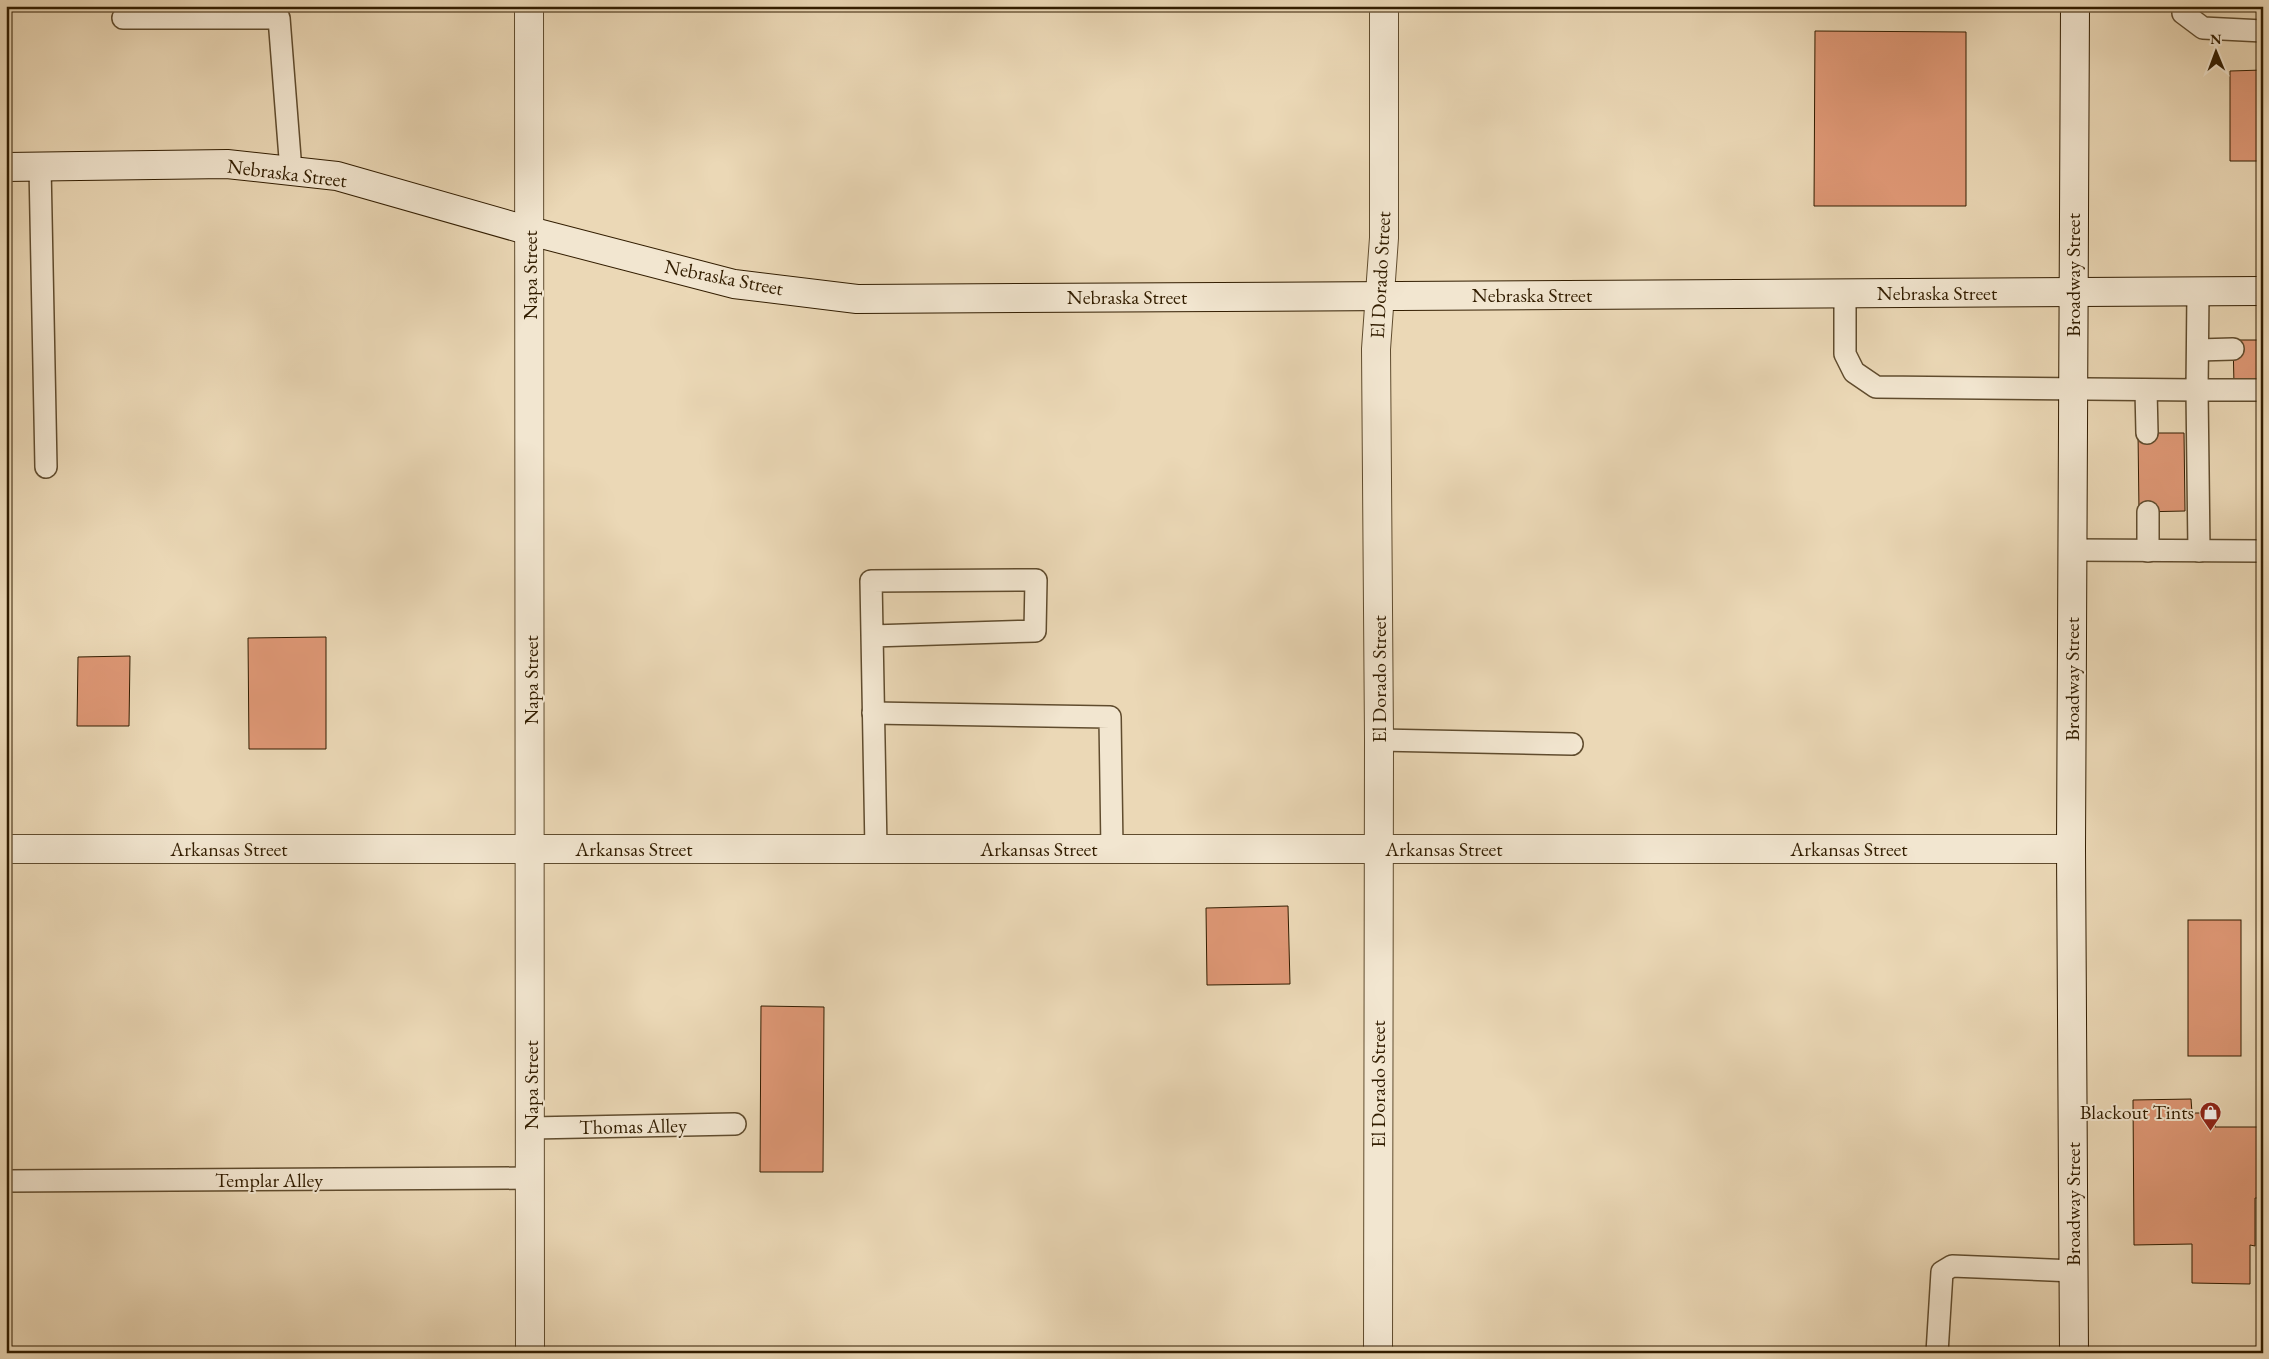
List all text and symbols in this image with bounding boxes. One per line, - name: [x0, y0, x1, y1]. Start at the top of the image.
- north arrow: [2192, 28, 2242, 78]
- text: N: [2210, 30, 2222, 48]
- street label: Nebraska Street: [226, 153, 349, 193]
- street label: El Dorado Street: [1364, 210, 1396, 339]
- street label: Broadway Street: [2060, 212, 2086, 337]
- street label: Napa Street: [517, 229, 543, 320]
- street label: Nebraska Street: [662, 253, 786, 301]
- street label: Nebraska Street: [1877, 280, 1998, 306]
- street label: Nebraska Street: [1472, 282, 1593, 308]
- street label: Nebraska Street: [1067, 284, 1188, 310]
- street label: El Dorado Street: [1366, 614, 1392, 743]
- street label: Broadway Street: [2059, 616, 2085, 741]
- street label: Napa Street: [518, 634, 544, 725]
- street label: Arkansas Street: [169, 836, 288, 862]
- street label: Arkansas Street: [574, 836, 693, 862]
- street label: Arkansas Street: [979, 836, 1098, 862]
- street label: Arkansas Street: [1384, 836, 1503, 862]
- street label: Arkansas Street: [1789, 836, 1908, 862]
- street label: El Dorado Street: [1365, 1019, 1391, 1148]
- street label: Napa Street: [518, 1039, 544, 1130]
- place label: Blackout Tints: [2080, 1099, 2194, 1125]
- shop icon: Blackout Tints: [2198, 1100, 2222, 1131]
- street label: Thomas Alley: [579, 1112, 687, 1140]
- street label: Broadway Street: [2060, 1141, 2086, 1266]
- street label: Templar Alley: [215, 1167, 323, 1193]

